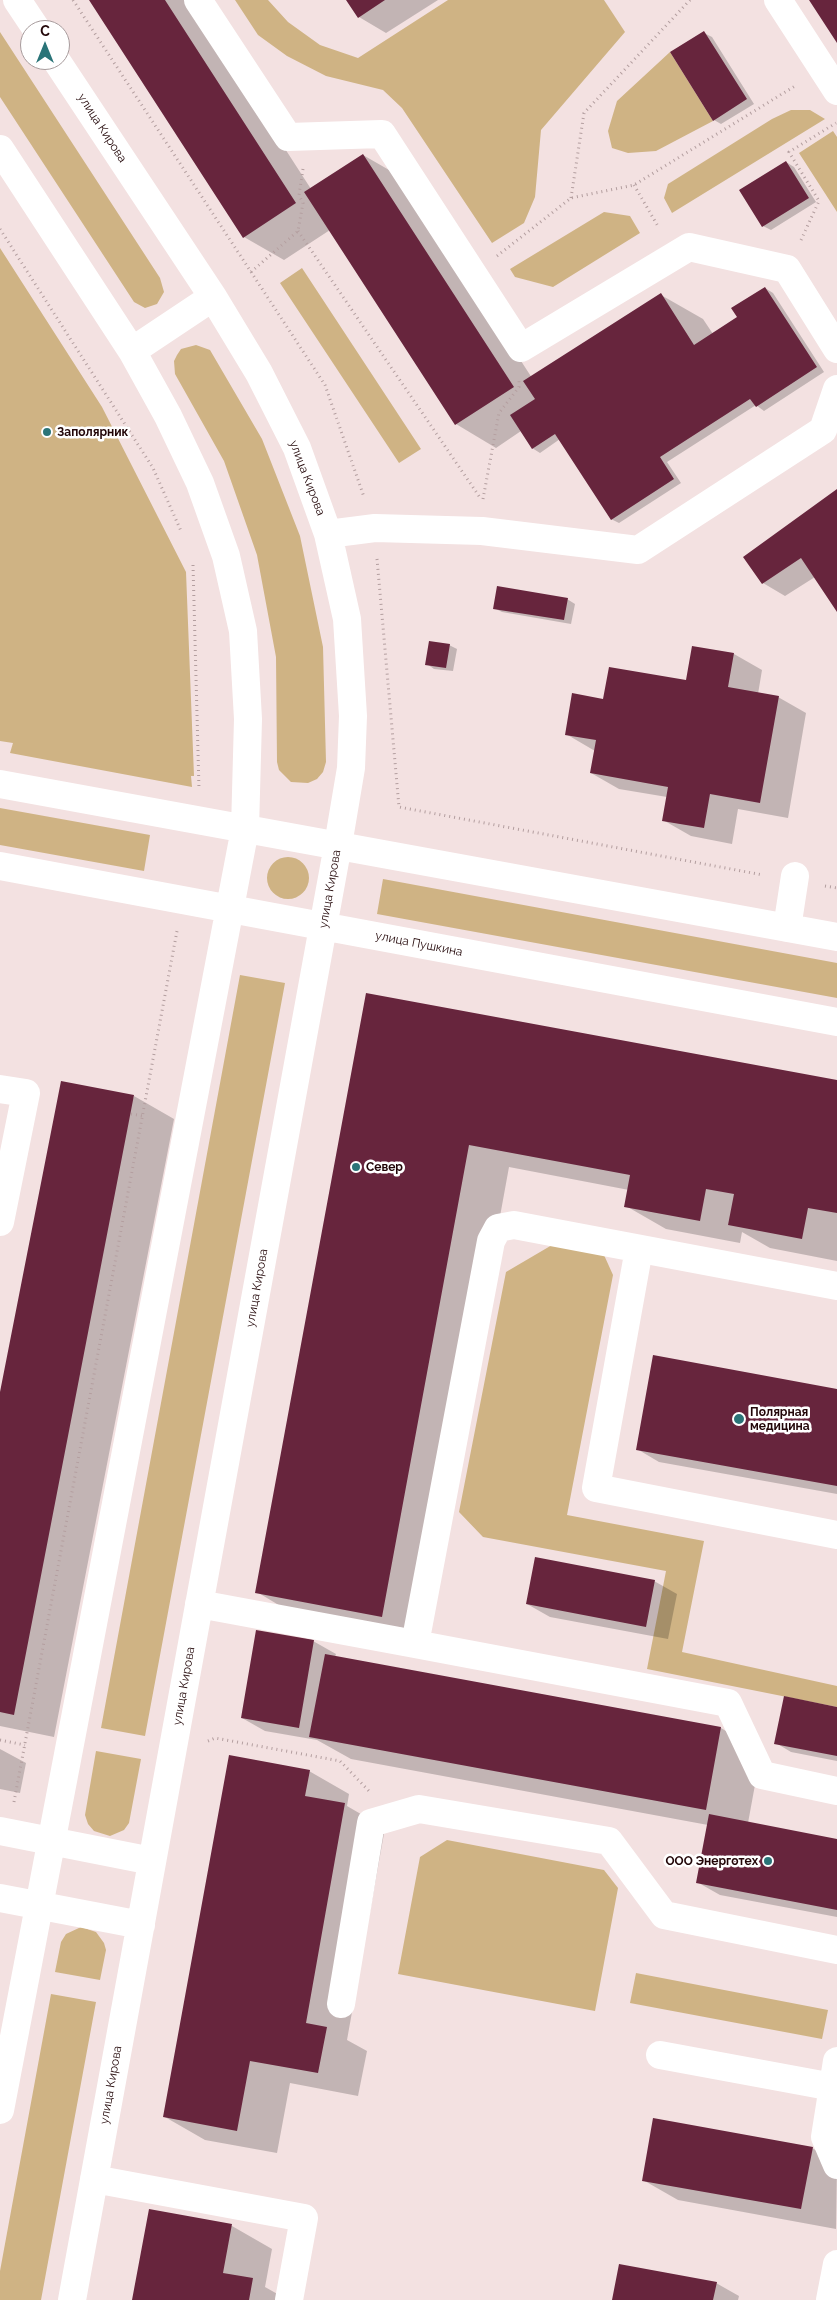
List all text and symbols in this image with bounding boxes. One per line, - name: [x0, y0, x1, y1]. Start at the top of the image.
- north arrow: [20, 20, 70, 70]
- text: С: [40, 23, 50, 39]
- street label: улица Кирова: [74, 91, 130, 165]
- place label: Заполярник: [57, 425, 128, 439]
- marker: Заполярник: [41, 426, 53, 438]
- street label: улица Кирова: [286, 438, 328, 518]
- street label: улица Кирова: [316, 849, 344, 929]
- street label: улица Пушкина: [374, 928, 464, 960]
- place label: Север: [366, 1160, 403, 1174]
- marker: Север: [350, 1161, 362, 1173]
- street label: улица Кирова: [243, 1248, 271, 1328]
- place label: Полярная медицина: [750, 1405, 810, 1433]
- marker: Полярная медицина: [732, 1412, 746, 1426]
- street label: улица Кирова: [170, 1646, 198, 1726]
- place label: ООО Энерготех: [665, 1854, 758, 1868]
- marker: ООО Энерготех: [762, 1855, 774, 1867]
- street label: улица Кирова: [97, 2045, 125, 2125]

